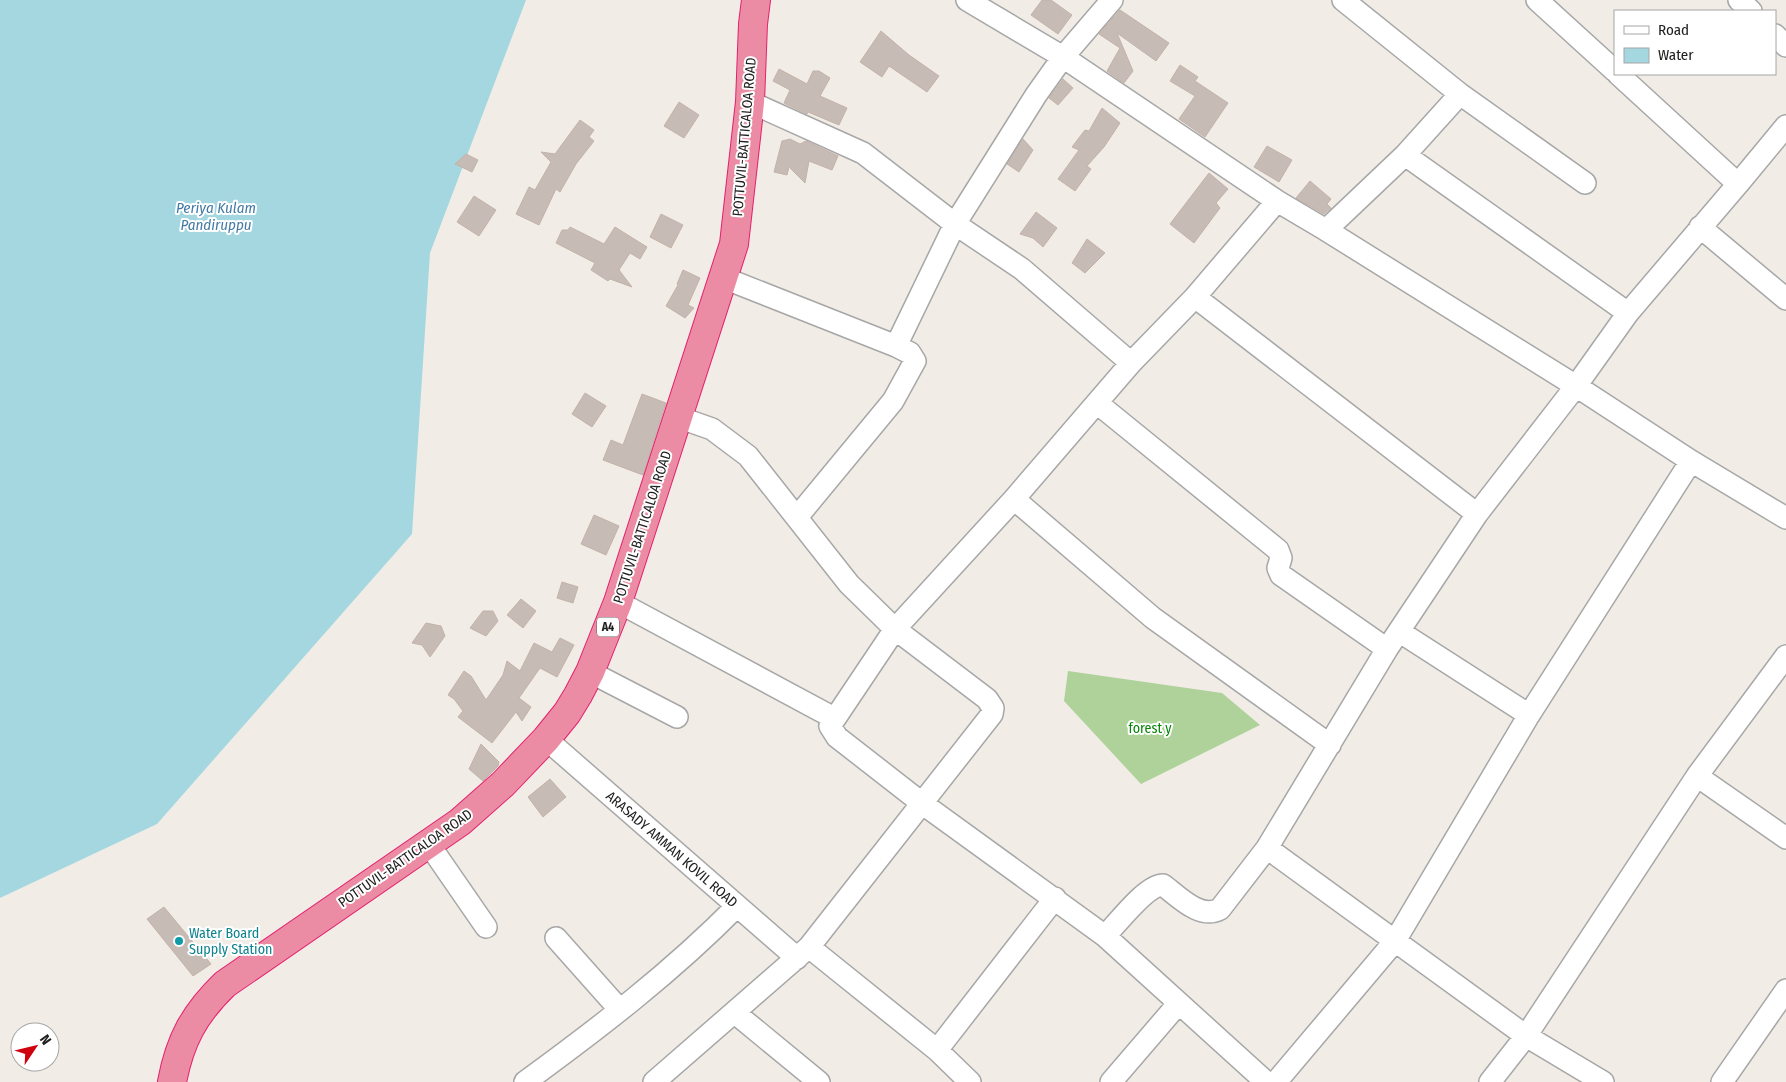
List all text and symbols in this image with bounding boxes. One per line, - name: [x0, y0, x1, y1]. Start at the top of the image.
- legend: [1614, 10, 1776, 75]
- text: Road: [1658, 21, 1689, 39]
- text: Water: [1658, 46, 1694, 64]
- street label: POTTUVIL-BATTICALOA ROAD: [729, 57, 760, 217]
- water label: Periya Kulam Pandiruppu: [176, 199, 256, 234]
- street label: POTTUVIL-BATTICALOA ROAD: [610, 449, 675, 606]
- road number: A4: [597, 618, 619, 636]
- park label: forest y: [1128, 720, 1172, 737]
- street label: ARASADY AMMAN KOVIL ROAD: [602, 788, 741, 911]
- street label: POTTUVIL-BATTICALOA ROAD: [335, 806, 475, 911]
- place label: Water Board Supply Station: [189, 925, 272, 958]
- marker: Water Board Supply Station: [173, 935, 185, 947]
- north arrow: [10, 1022, 60, 1072]
- text: N: [36, 1032, 55, 1048]

